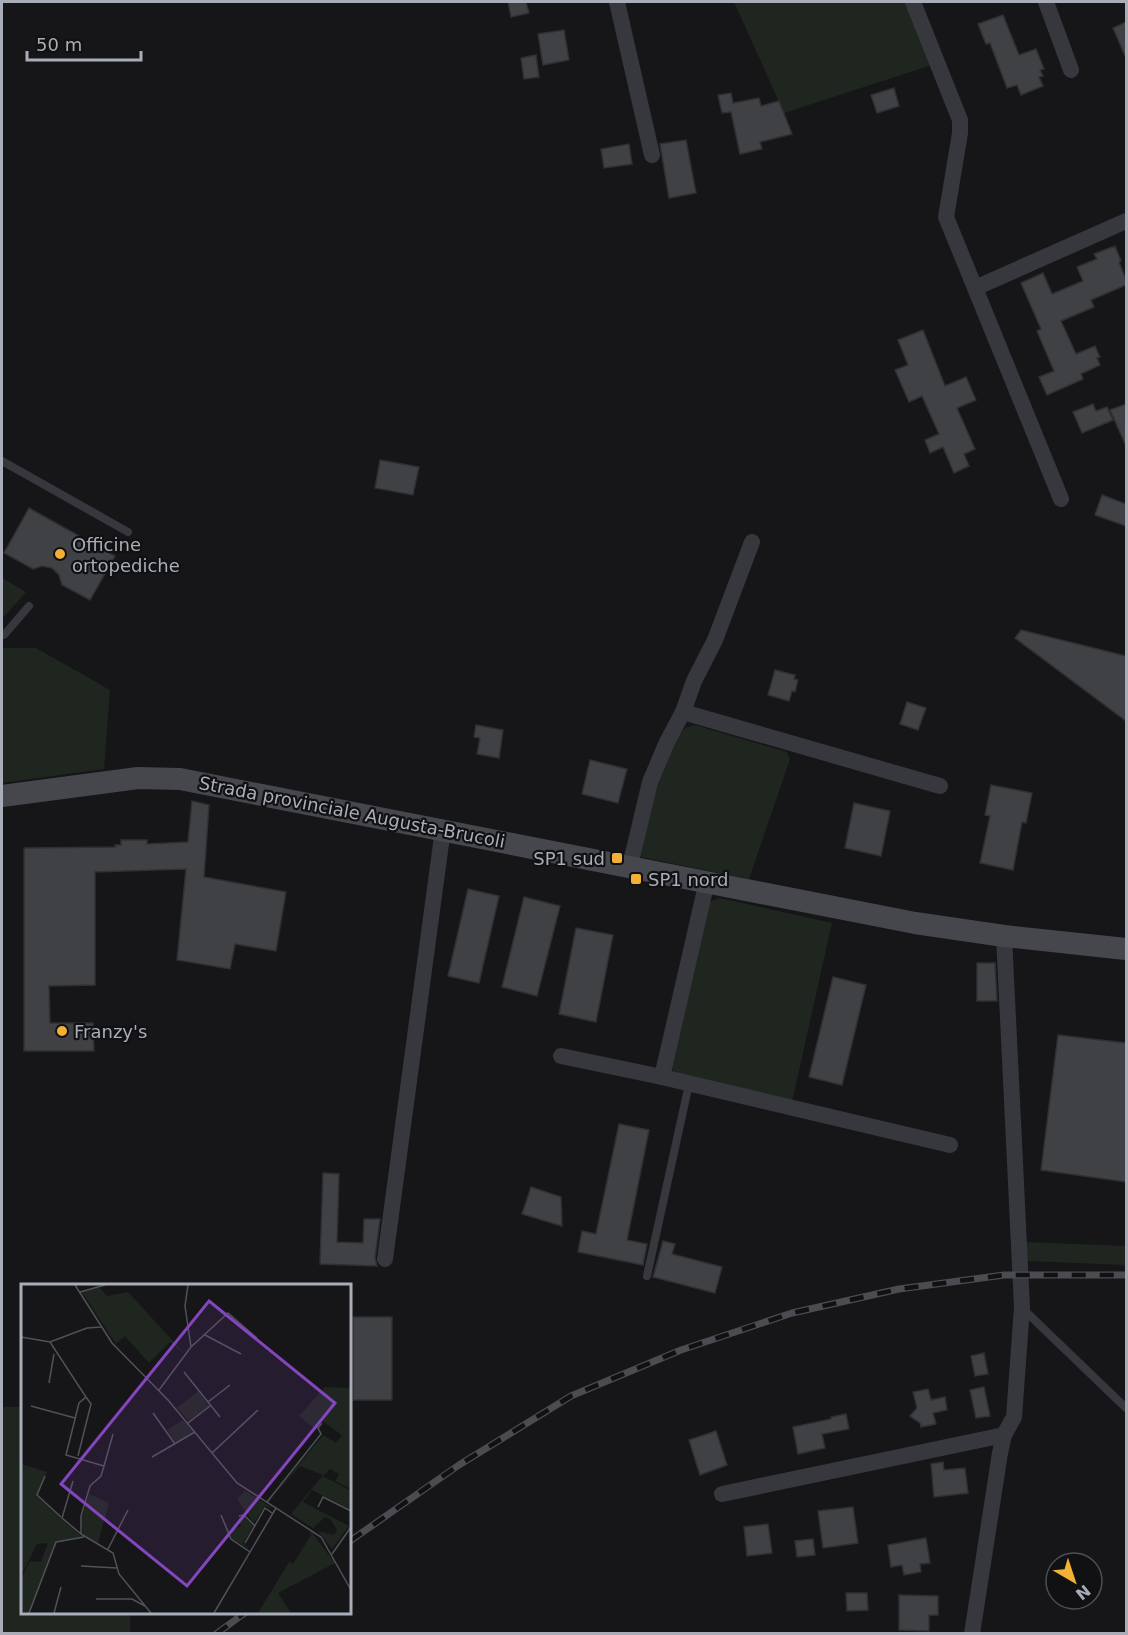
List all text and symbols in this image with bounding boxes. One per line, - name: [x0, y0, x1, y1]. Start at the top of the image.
- scale bar: [27, 24, 141, 62]
- text: 50 m: [36, 34, 82, 55]
- place label: Officine ortopediche: [72, 534, 180, 576]
- marker: Officine ortopediche: [53, 547, 67, 561]
- street label: Strada provinciale Augusta-Brucoli: [197, 772, 507, 852]
- place label: SP1 sud: [533, 848, 605, 869]
- marker: SP1 sud: [610, 851, 624, 865]
- place label: SP1 nord: [648, 869, 728, 890]
- marker: SP1 nord: [629, 872, 643, 886]
- place label: Franzy's: [74, 1021, 147, 1042]
- marker: Franzy's: [55, 1024, 69, 1038]
- inset map: [21, 1284, 351, 1614]
- north arrow: [1044, 1551, 1104, 1611]
- text: N: [1072, 1581, 1094, 1604]

